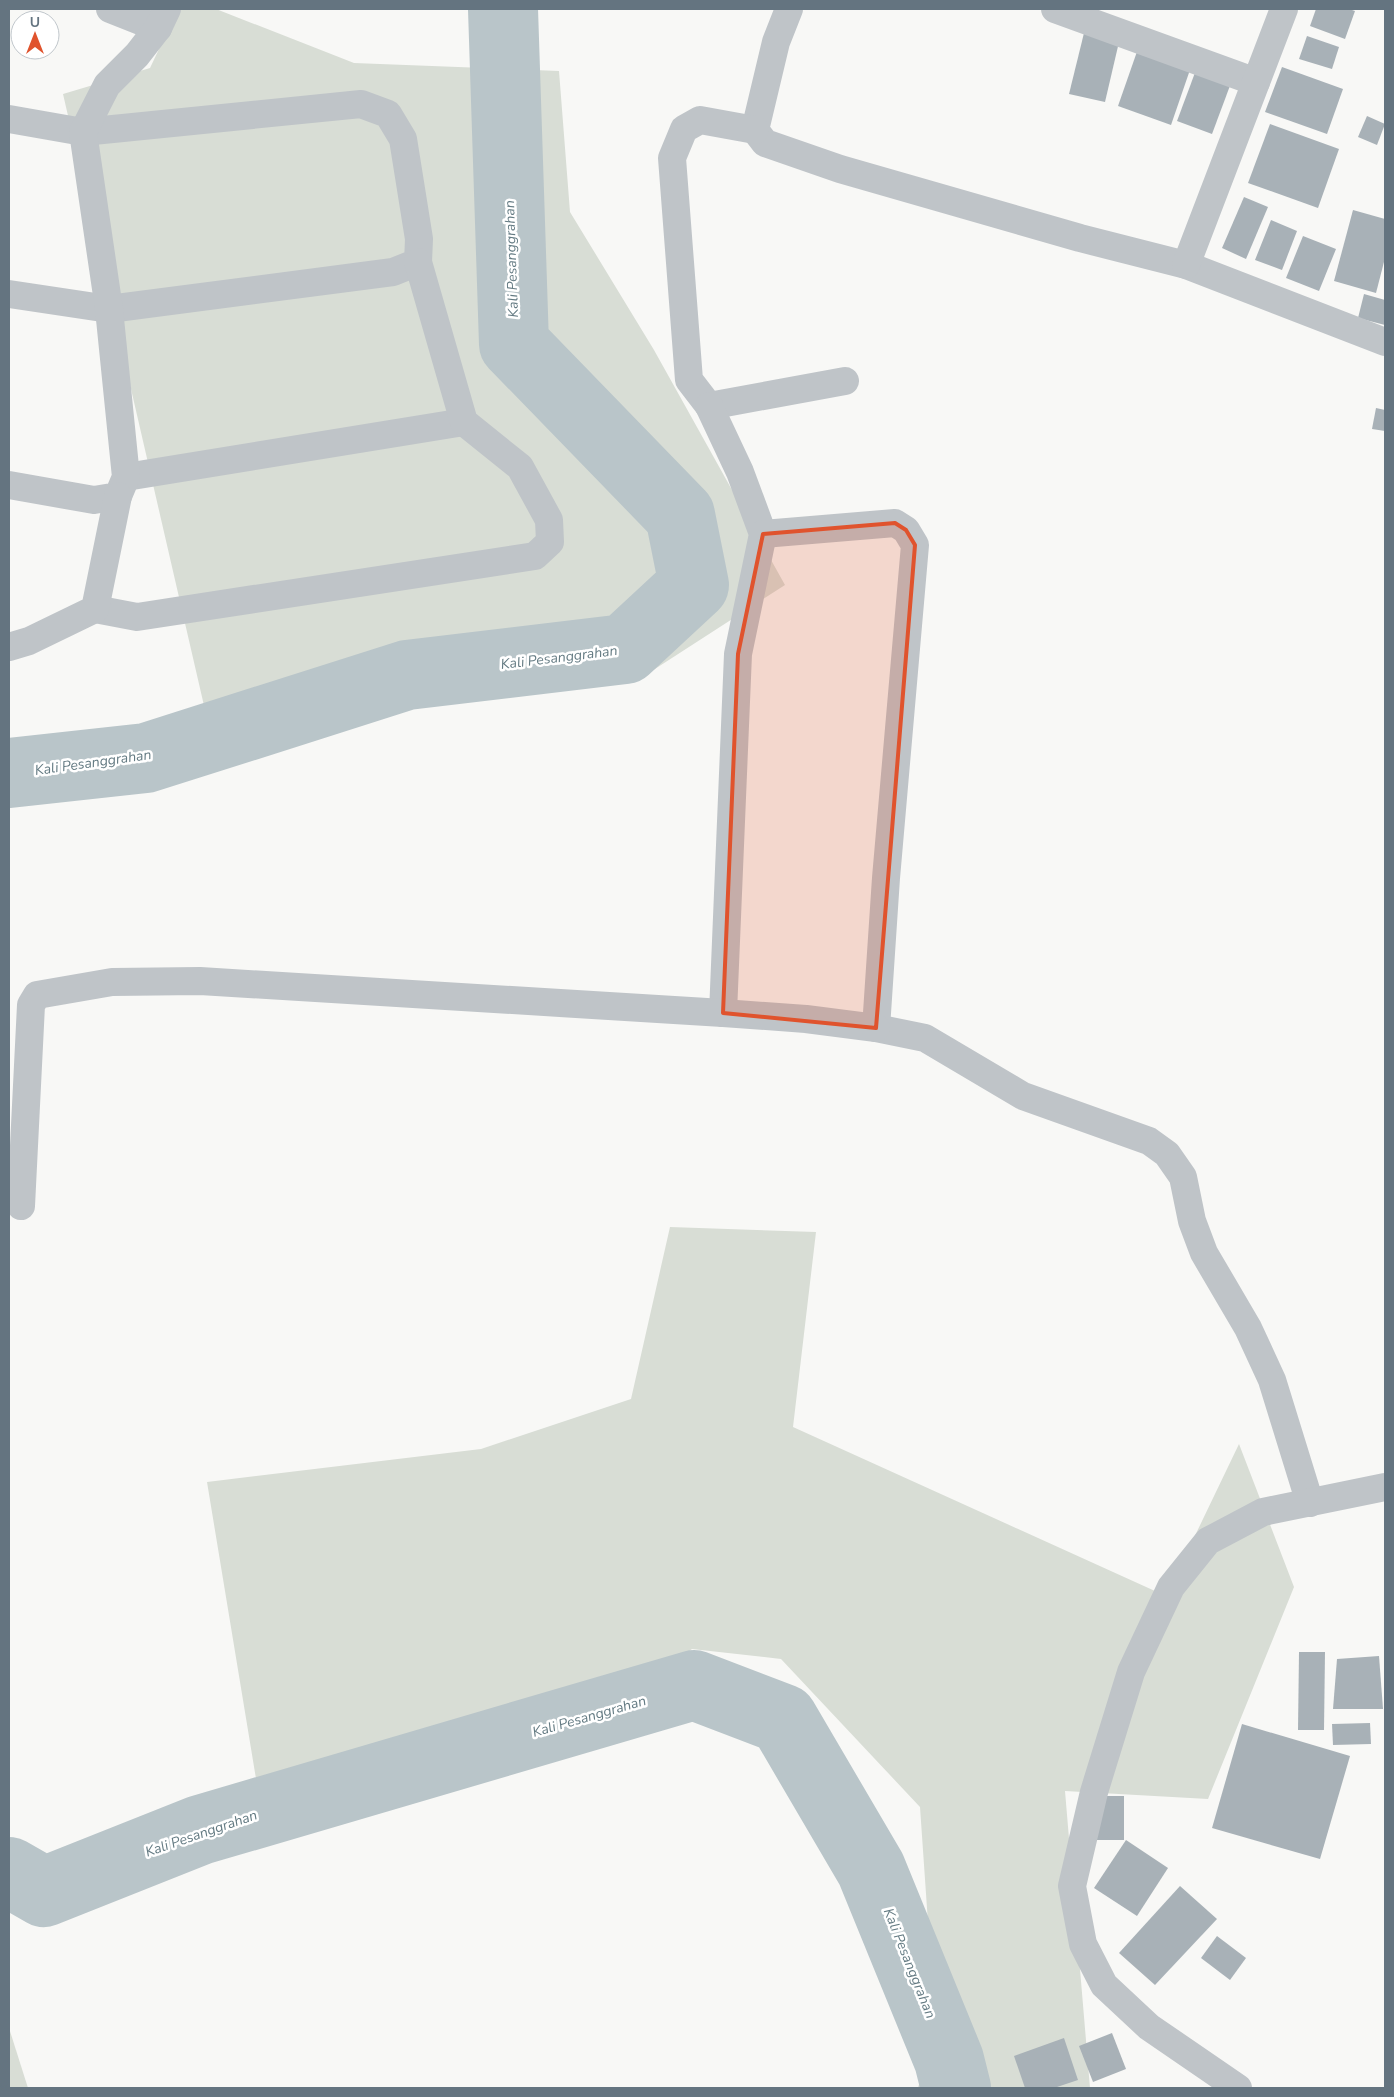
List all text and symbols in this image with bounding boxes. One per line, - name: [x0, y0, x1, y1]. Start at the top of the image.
- north arrow: [10, 10, 60, 60]
- text: U: [30, 13, 40, 32]
- water label: Kali Pesanggrahan: [500, 200, 523, 318]
- water label: Kali Pesanggrahan: [500, 641, 619, 674]
- water label: Kali Pesanggrahan: [34, 745, 153, 780]
- water label: Kali Pesanggrahan: [530, 1691, 648, 1742]
- water label: Kali Pesanggrahan: [143, 1805, 260, 1862]
- water label: Kali Pesanggrahan: [879, 1905, 940, 2021]

